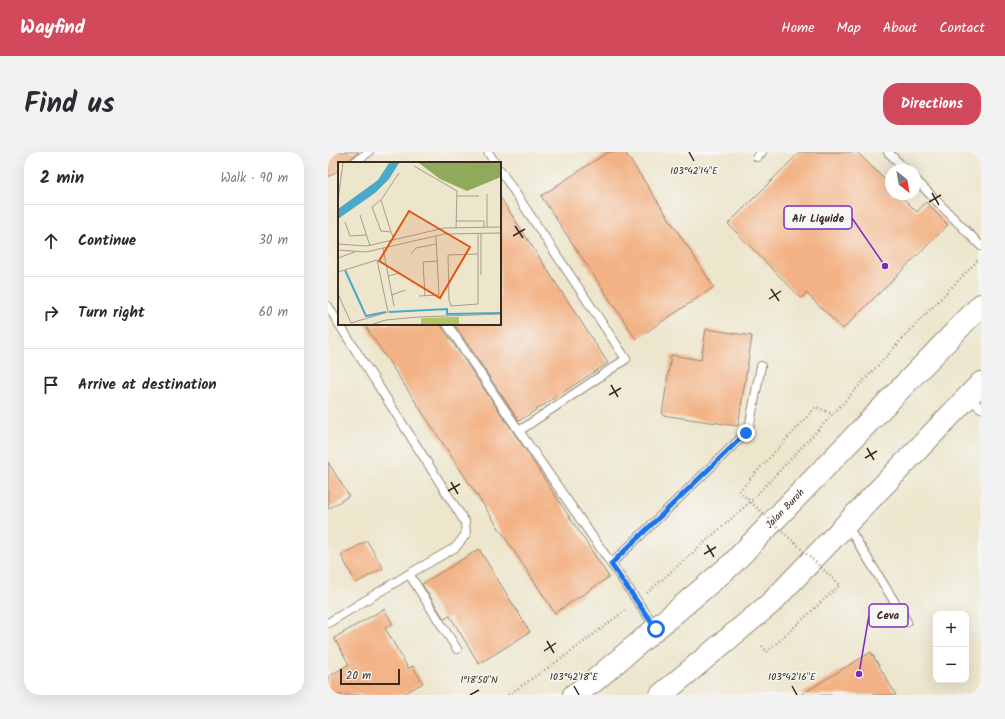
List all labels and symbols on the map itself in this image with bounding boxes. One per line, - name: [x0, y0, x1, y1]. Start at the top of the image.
- inset map: [338, 162, 501, 325]
- text: 103°42'14"E: [670, 163, 719, 179]
- north arrow: [885, 164, 921, 200]
- callout: Air Liquide: [784, 206, 852, 229]
- text: Air Liquide: [792, 210, 845, 228]
- route end: [737, 424, 755, 442]
- street label: Jalan Buroh: [762, 485, 808, 532]
- callout: Ceva: [869, 604, 908, 627]
- text: Ceva: [877, 607, 900, 625]
- route start: [647, 620, 665, 638]
- scale bar: [340, 667, 400, 686]
- text: 103°42'18"E: [550, 669, 599, 685]
- text: 103°42'16"E: [768, 669, 817, 685]
- text: 1°18'50"N: [460, 672, 498, 688]

